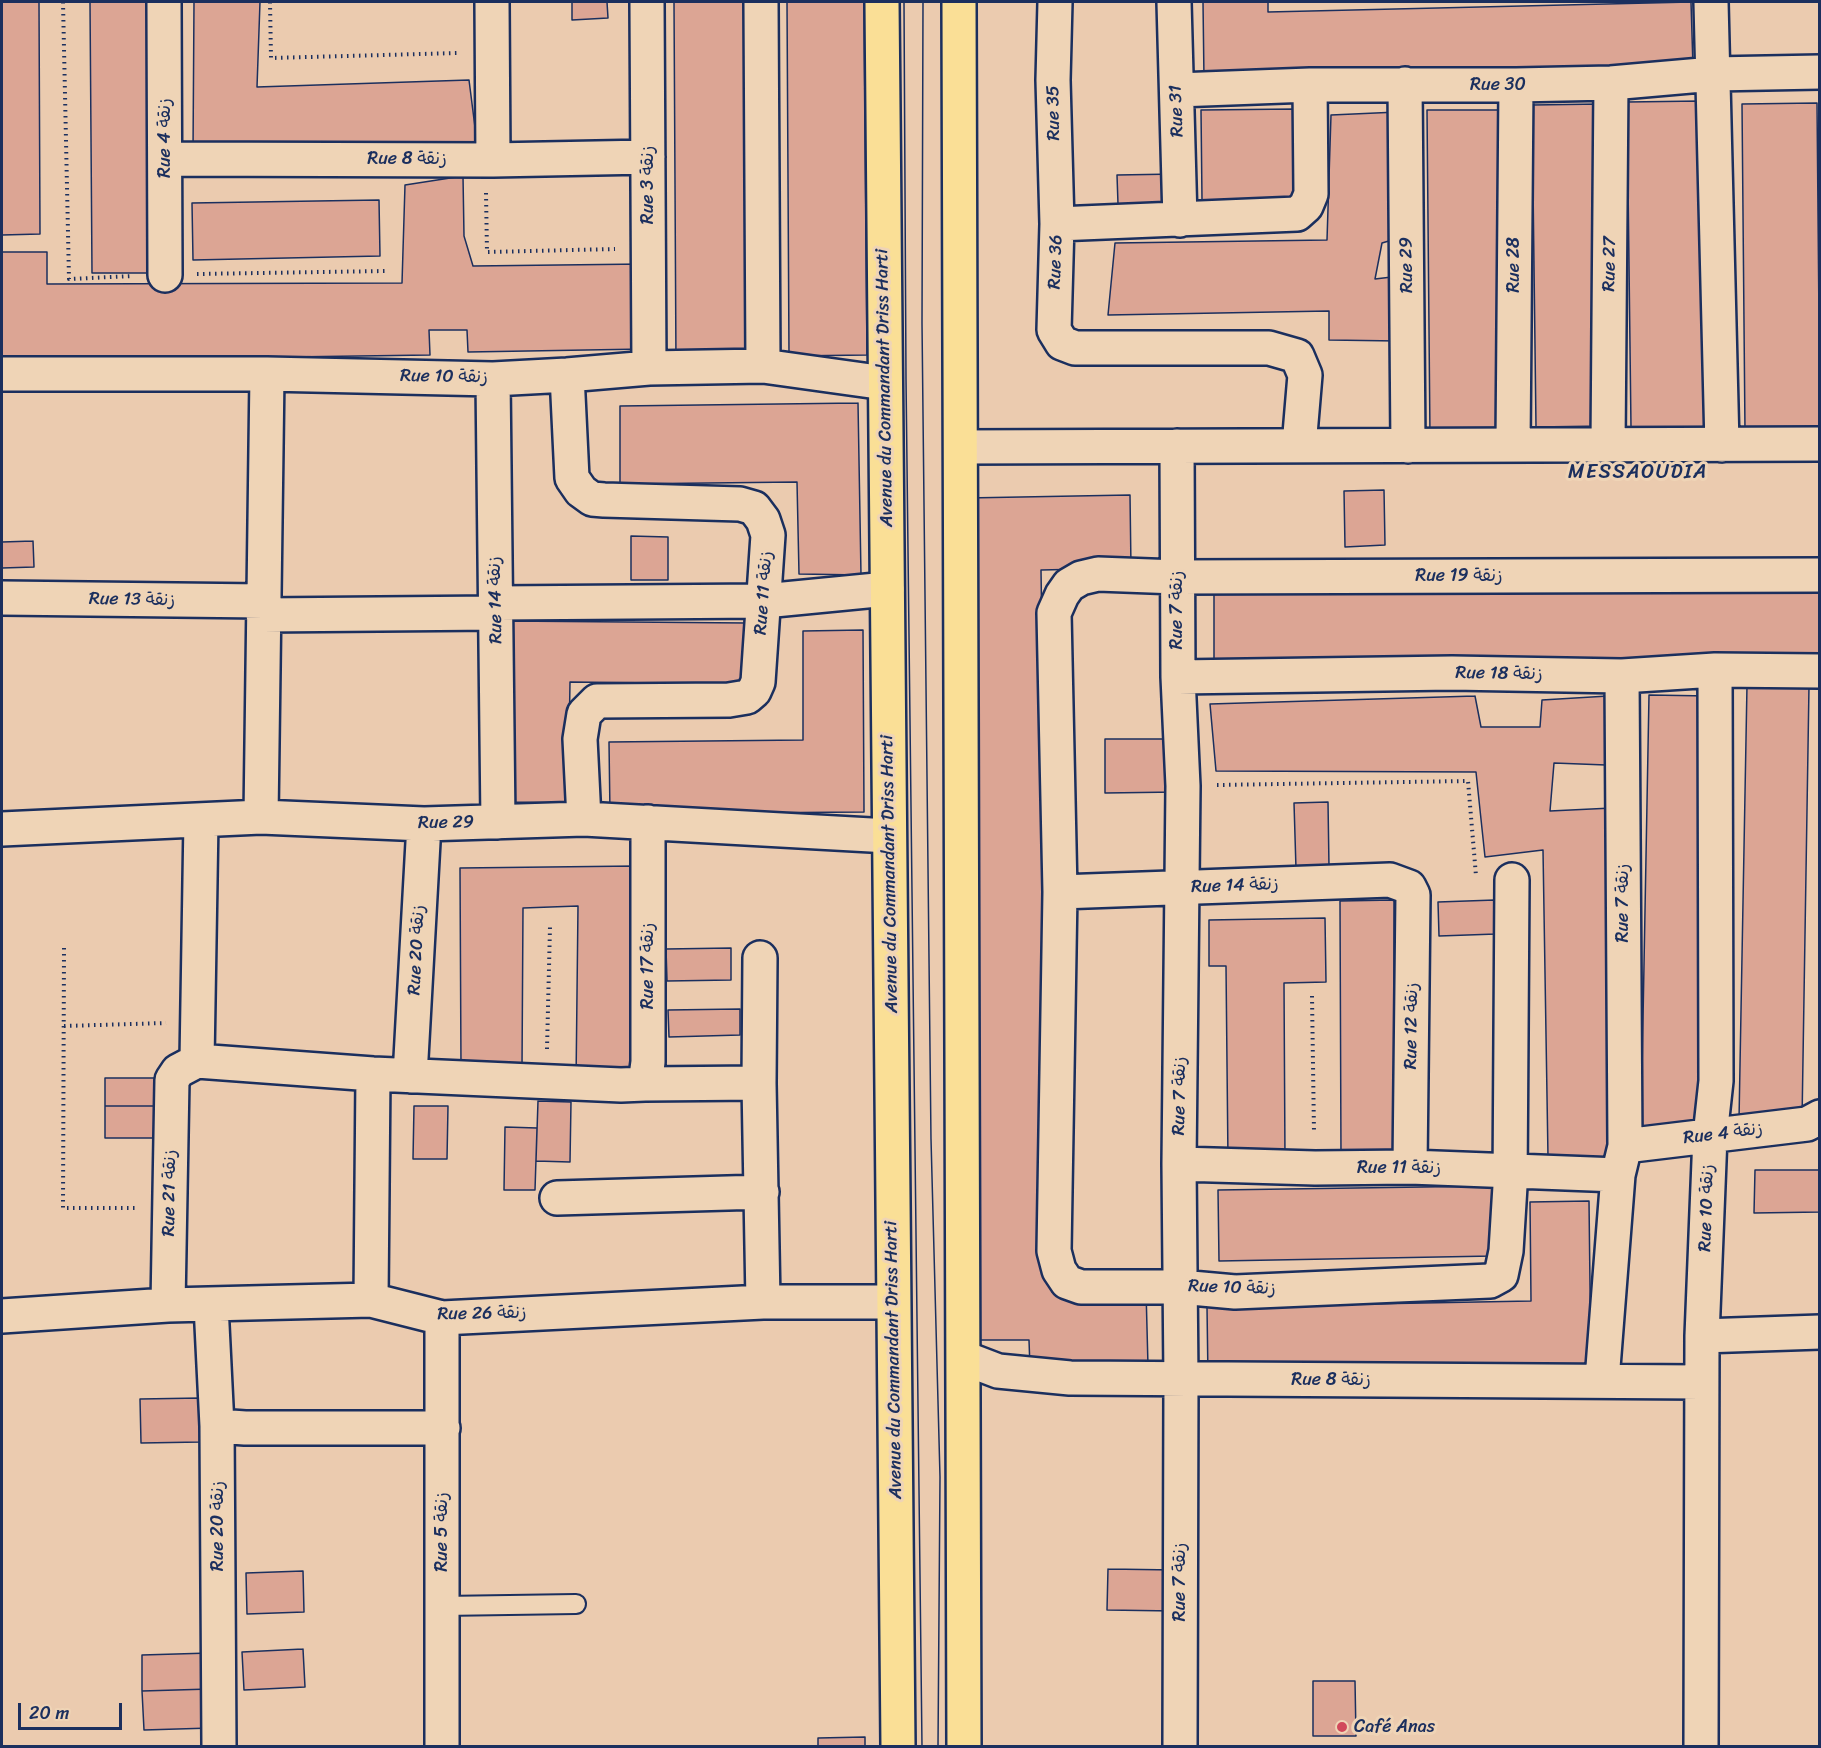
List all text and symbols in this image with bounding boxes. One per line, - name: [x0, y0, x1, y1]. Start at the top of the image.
- street label: Rue 30: [1470, 74, 1526, 96]
- street label: Rue 35: [1043, 85, 1065, 141]
- street label: Rue 31: [1165, 85, 1189, 137]
- street label: Rue 4 زنقة: [154, 98, 176, 178]
- street label: Rue 3 زنقة: [637, 146, 659, 224]
- street label: Rue 8 زنقة: [367, 148, 447, 170]
- street label: Rue 36: [1044, 234, 1068, 290]
- street label: Rue 27: [1599, 236, 1621, 292]
- street label: Rue 29: [1396, 237, 1418, 293]
- street label: Rue 28: [1503, 237, 1525, 293]
- street label: Avenue du Commandant Driss Harti: [872, 249, 898, 527]
- street label: Rue 10 زنقة: [400, 365, 488, 389]
- district label: MESSAOUDIA: [1570, 461, 1706, 485]
- street label: Rue 11 زنقة: [750, 550, 778, 636]
- street label: Rue 14 زنقة: [484, 556, 508, 644]
- street label: Rue 19 زنقة: [1415, 565, 1503, 587]
- street label: Rue 7 زنقة: [1166, 571, 1188, 649]
- street label: Rue 13 زنقة: [89, 588, 175, 612]
- street label: Rue 18 زنقة: [1455, 662, 1543, 686]
- street label: Avenue du Commandant Driss Harti: [877, 735, 903, 1013]
- street label: Rue 29: [418, 812, 474, 834]
- street label: Rue 7 زنقة: [1612, 864, 1634, 942]
- street label: Rue 14 زنقة: [1191, 874, 1279, 898]
- street label: Rue 20 زنقة: [404, 904, 430, 996]
- street label: Rue 17 زنقة: [637, 923, 659, 1009]
- street label: Rue 12 زنقة: [1400, 982, 1424, 1070]
- street label: Rue 7 زنقة: [1169, 1056, 1191, 1136]
- street label: Rue 4 زنقة: [1682, 1118, 1764, 1150]
- street label: Rue 21 زنقة: [158, 1149, 182, 1237]
- street label: Rue 11 زنقة: [1357, 1157, 1441, 1179]
- street label: Rue 10 زنقة: [1695, 1164, 1719, 1252]
- street label: Avenue du Commandant Driss Harti: [881, 1221, 907, 1499]
- street label: Rue 10 زنقة: [1188, 1276, 1276, 1300]
- street label: Rue 26 زنقة: [437, 1302, 527, 1326]
- street label: Rue 8 زنقة: [1291, 1369, 1371, 1391]
- street label: Rue 20 زنقة: [207, 1481, 229, 1571]
- street label: Rue 5 زنقة: [431, 1492, 453, 1572]
- street label: Rue 7 زنقة: [1169, 1543, 1191, 1621]
- scale bar: [21, 1691, 124, 1729]
- text: 20 m: [29, 1697, 69, 1729]
- place label: Café Anas: [1354, 1716, 1435, 1738]
- marker: Café Anas: [1335, 1720, 1349, 1734]

